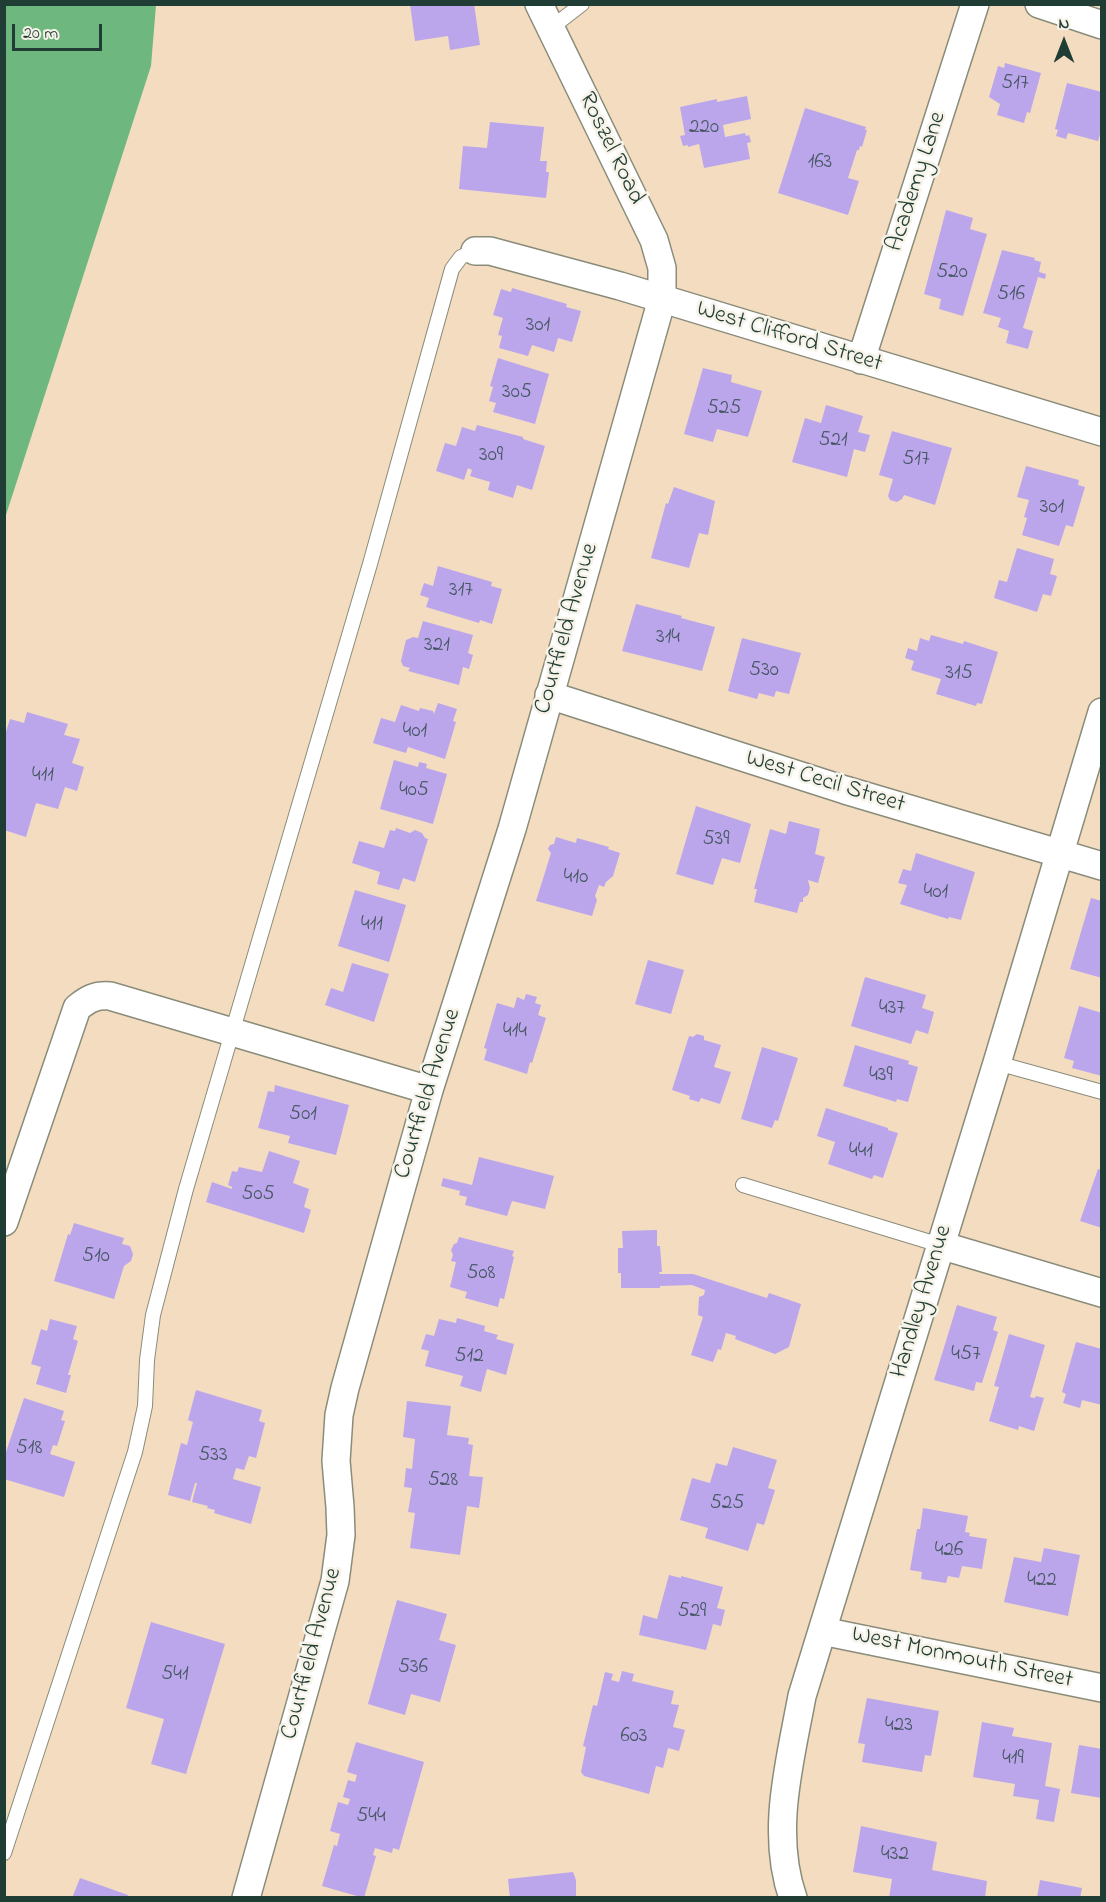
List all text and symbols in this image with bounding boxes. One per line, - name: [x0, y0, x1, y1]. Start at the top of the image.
- scale bar: [15, 12, 105, 50]
- north arrow: [1034, 12, 1094, 72]
- text: N: [1059, 12, 1069, 36]
- text: 20 m: [23, 21, 58, 47]
- house number: 517: [1001, 72, 1029, 98]
- street label: Roszel Road: [571, 88, 649, 210]
- street label: Academy Lane: [882, 109, 954, 255]
- house number: 220: [689, 116, 719, 142]
- house number: 163: [808, 151, 832, 177]
- house number: 520: [936, 261, 968, 287]
- house number: 516: [997, 283, 1025, 309]
- street label: West Clifford Street: [693, 296, 885, 380]
- house number: 301: [526, 314, 550, 340]
- house number: 305: [502, 381, 532, 407]
- house number: 525: [707, 397, 741, 423]
- house number: 521: [818, 429, 848, 455]
- house number: 309: [479, 444, 503, 470]
- house number: 517: [902, 448, 930, 474]
- house number: 301: [1040, 496, 1064, 522]
- street label: Courtfield Avenue: [530, 540, 606, 718]
- house number: 317: [449, 579, 473, 605]
- house number: 314: [656, 626, 680, 652]
- house number: 321: [424, 634, 450, 660]
- house number: 530: [749, 659, 779, 685]
- house number: 315: [945, 662, 973, 688]
- house number: 401: [403, 720, 427, 746]
- street label: West Cecil Street: [742, 745, 908, 821]
- house number: 411: [32, 764, 54, 790]
- house number: 405: [399, 779, 429, 805]
- house number: 539: [702, 828, 730, 854]
- house number: 410: [564, 866, 588, 892]
- house number: 401: [924, 881, 948, 907]
- house number: 411: [361, 913, 383, 939]
- house number: 437: [879, 997, 905, 1023]
- street label: Courtfield Avenue: [389, 1005, 469, 1183]
- house number: 414: [503, 1020, 527, 1046]
- house number: 439: [869, 1064, 893, 1090]
- house number: 501: [289, 1103, 317, 1129]
- house number: 441: [849, 1140, 873, 1166]
- house number: 505: [241, 1183, 275, 1209]
- street label: Handley Avenue: [886, 1222, 960, 1382]
- house number: 510: [82, 1245, 110, 1271]
- house number: 508: [467, 1262, 495, 1288]
- house number: 457: [951, 1343, 981, 1369]
- house number: 512: [454, 1345, 484, 1371]
- house number: 518: [16, 1437, 42, 1463]
- house number: 533: [198, 1444, 228, 1470]
- house number: 528: [428, 1469, 458, 1495]
- house number: 525: [710, 1492, 744, 1518]
- house number: 426: [935, 1539, 963, 1565]
- street label: Courtfield Avenue: [276, 1565, 350, 1743]
- house number: 422: [1027, 1569, 1057, 1595]
- house number: 529: [678, 1600, 706, 1626]
- street label: West Monmouth Street: [849, 1622, 1075, 1696]
- house number: 536: [398, 1656, 428, 1682]
- house number: 541: [161, 1663, 189, 1689]
- house number: 423: [885, 1714, 913, 1740]
- house number: 603: [621, 1725, 647, 1751]
- house number: 419: [1002, 1747, 1024, 1773]
- house number: 544: [356, 1805, 386, 1831]
- house number: 432: [881, 1843, 909, 1869]

